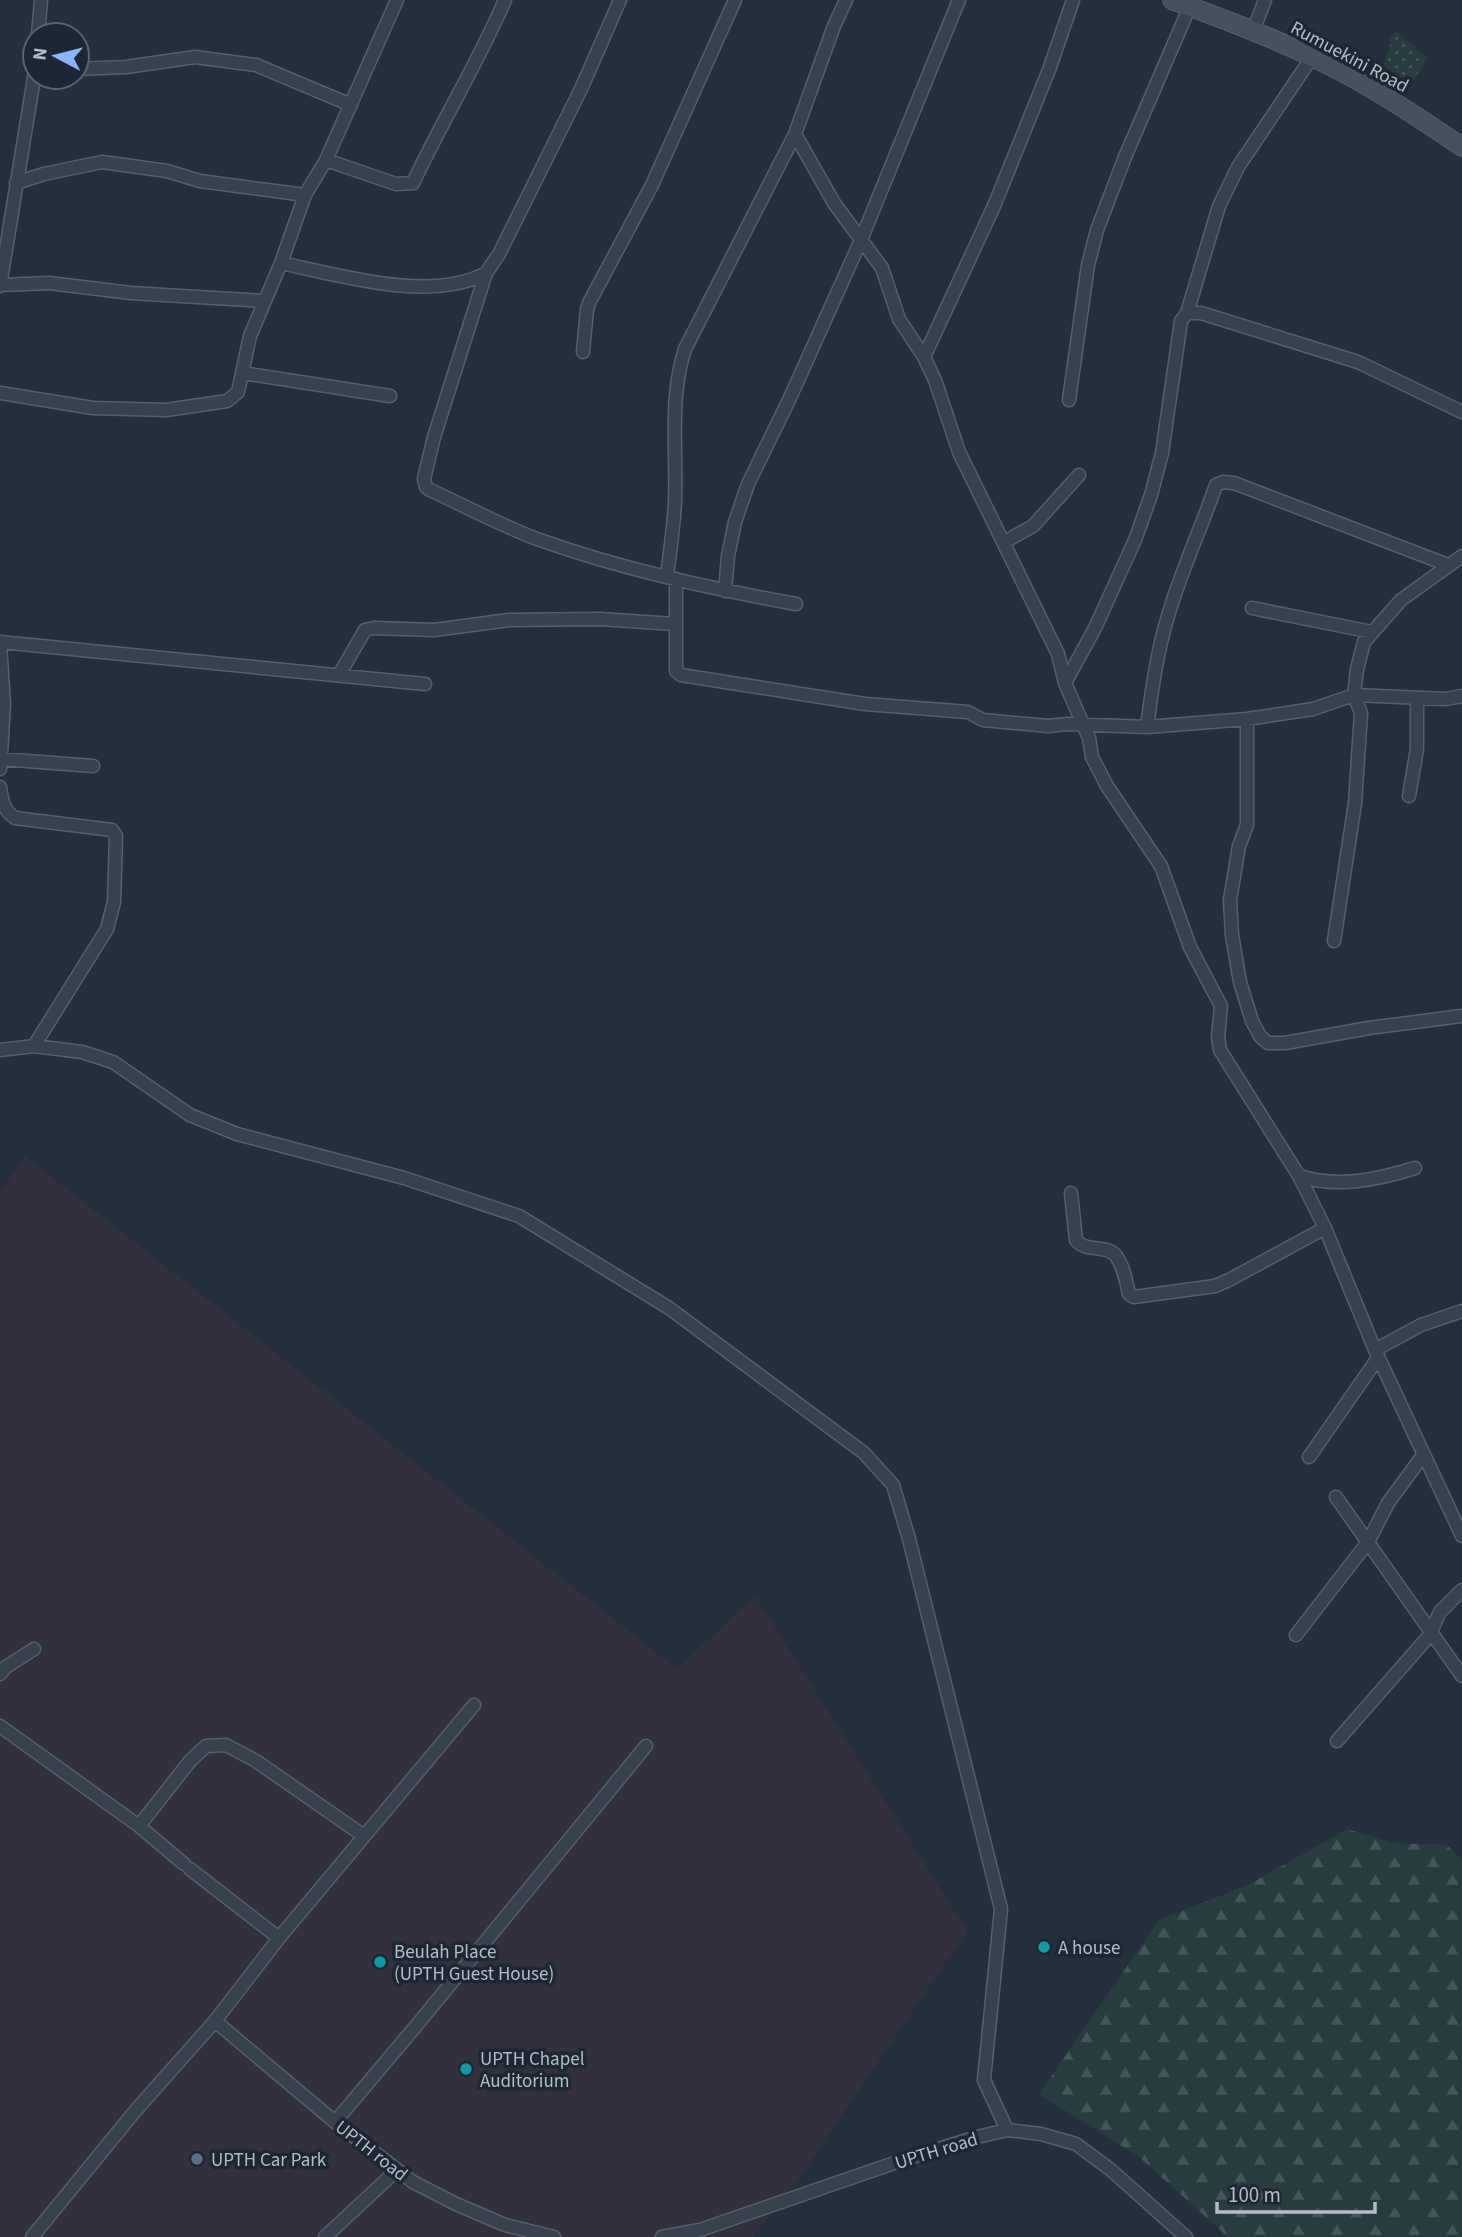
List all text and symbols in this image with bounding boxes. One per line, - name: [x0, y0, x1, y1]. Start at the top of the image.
- street label: Rumuekini Road: [1285, 15, 1413, 100]
- north arrow: [21, 21, 91, 91]
- text: N: [26, 46, 55, 62]
- place label: A house: [1058, 1935, 1120, 1962]
- place label: Beulah Place (UPTH Guest House): [394, 1939, 554, 1988]
- marker: A house: [1036, 1939, 1052, 1955]
- marker: Beulah Place (UPTH Guest House): [372, 1954, 388, 1970]
- place label: UPTH Chapel Auditorium: [480, 2046, 585, 2095]
- marker: UPTH Chapel Auditorium: [458, 2061, 474, 2077]
- street label: UPTH road: [329, 2114, 413, 2188]
- street label: UPTH road: [892, 2126, 981, 2177]
- place label: UPTH Car Park: [211, 2147, 327, 2174]
- marker: UPTH Car Park: [189, 2151, 205, 2167]
- scale bar: [1217, 2170, 1374, 2214]
- text: 100 m: [1228, 2180, 1281, 2210]

